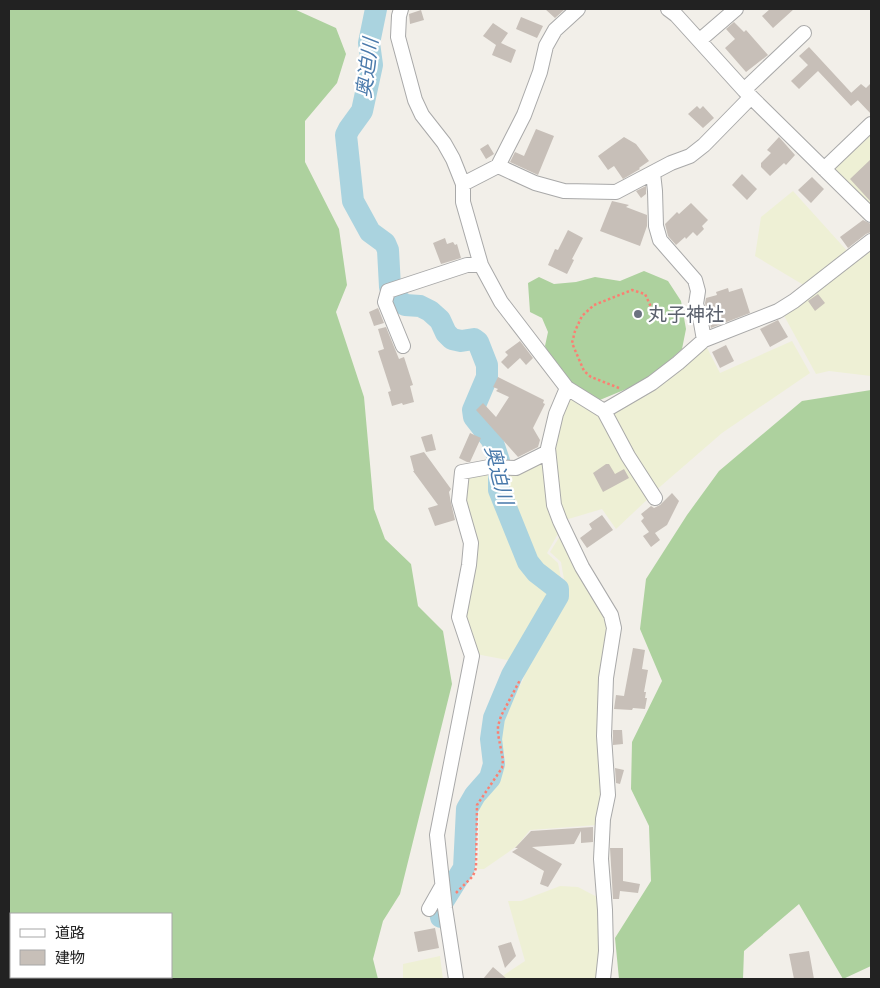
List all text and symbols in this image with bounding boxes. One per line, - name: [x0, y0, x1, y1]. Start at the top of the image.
- water label: 奥迫川: [351, 35, 383, 99]
- place label: 丸子神社: [648, 303, 724, 326]
- marker: 丸子神社: [632, 308, 644, 320]
- water label: 奥迫川: [480, 443, 518, 509]
- legend: [10, 913, 172, 978]
- text: 道路: [55, 924, 85, 942]
- text: 建物: [55, 949, 85, 967]

